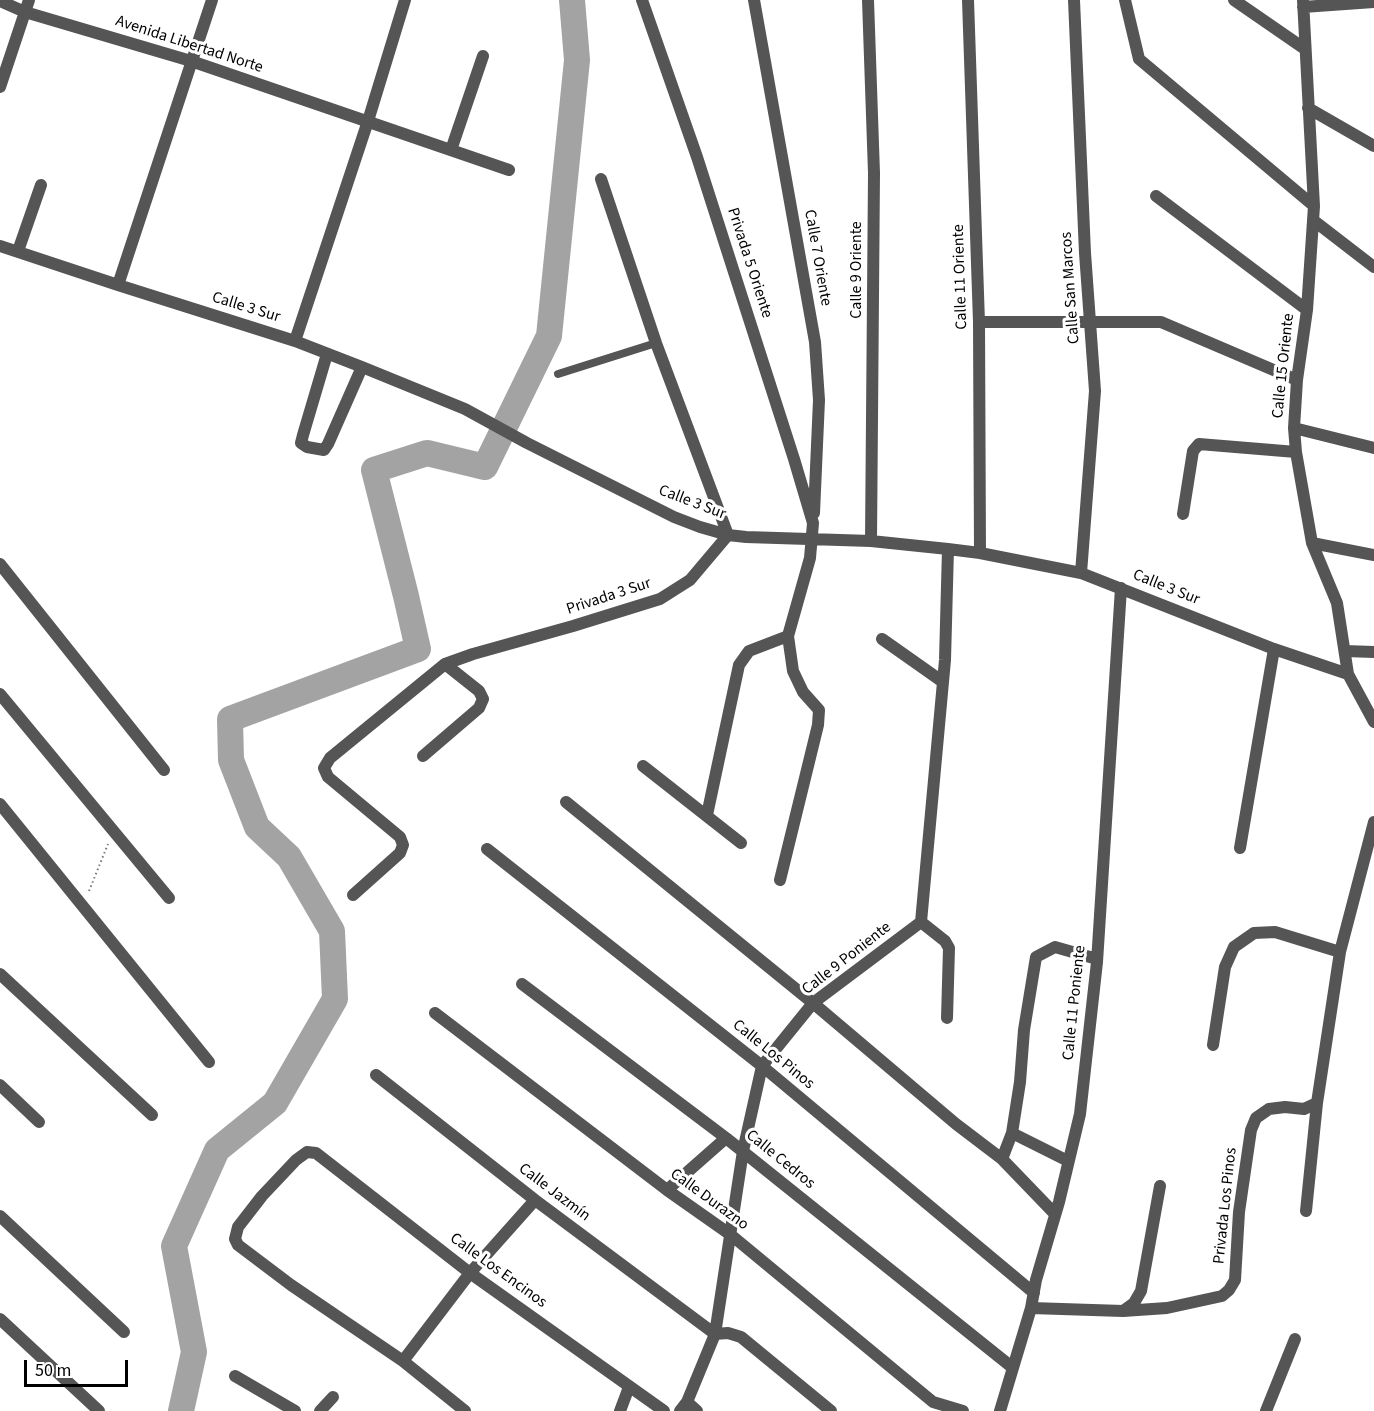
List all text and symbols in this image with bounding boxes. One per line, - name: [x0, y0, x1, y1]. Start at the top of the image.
- street label: Avenida Libertad Norte: [113, 12, 265, 78]
- street label: Privada 5 Oriente: [722, 205, 776, 321]
- street label: Calle 7 Oriente: [799, 208, 835, 308]
- street label: Calle 9 Oriente: [847, 221, 867, 319]
- street label: Calle 11 Oriente: [950, 224, 972, 330]
- street label: Calle San Marcos: [1058, 231, 1084, 345]
- street label: Calle 3 Sur: [210, 289, 282, 327]
- street label: Calle 15 Oriente: [1269, 313, 1299, 419]
- street label: Calle 3 Sur: [656, 481, 728, 525]
- street label: Calle 3 Sur: [1130, 566, 1202, 610]
- street label: Privada 3 Sur: [564, 574, 654, 620]
- street label: Calle 9 Poniente: [799, 918, 895, 1000]
- street label: Calle 11 Poniente: [1059, 945, 1091, 1061]
- street label: Calle Los Pinos: [728, 1016, 818, 1094]
- street label: Calle Cedros: [742, 1126, 818, 1194]
- street label: Privada Los Pinos: [1210, 1147, 1242, 1265]
- street label: Calle Jazmín: [514, 1160, 594, 1226]
- street label: Calle Durazno: [666, 1165, 752, 1235]
- street label: Calle Los Encinos: [446, 1229, 550, 1313]
- scale bar: [27, 1348, 130, 1386]
- text: 50 m: [35, 1358, 71, 1383]

